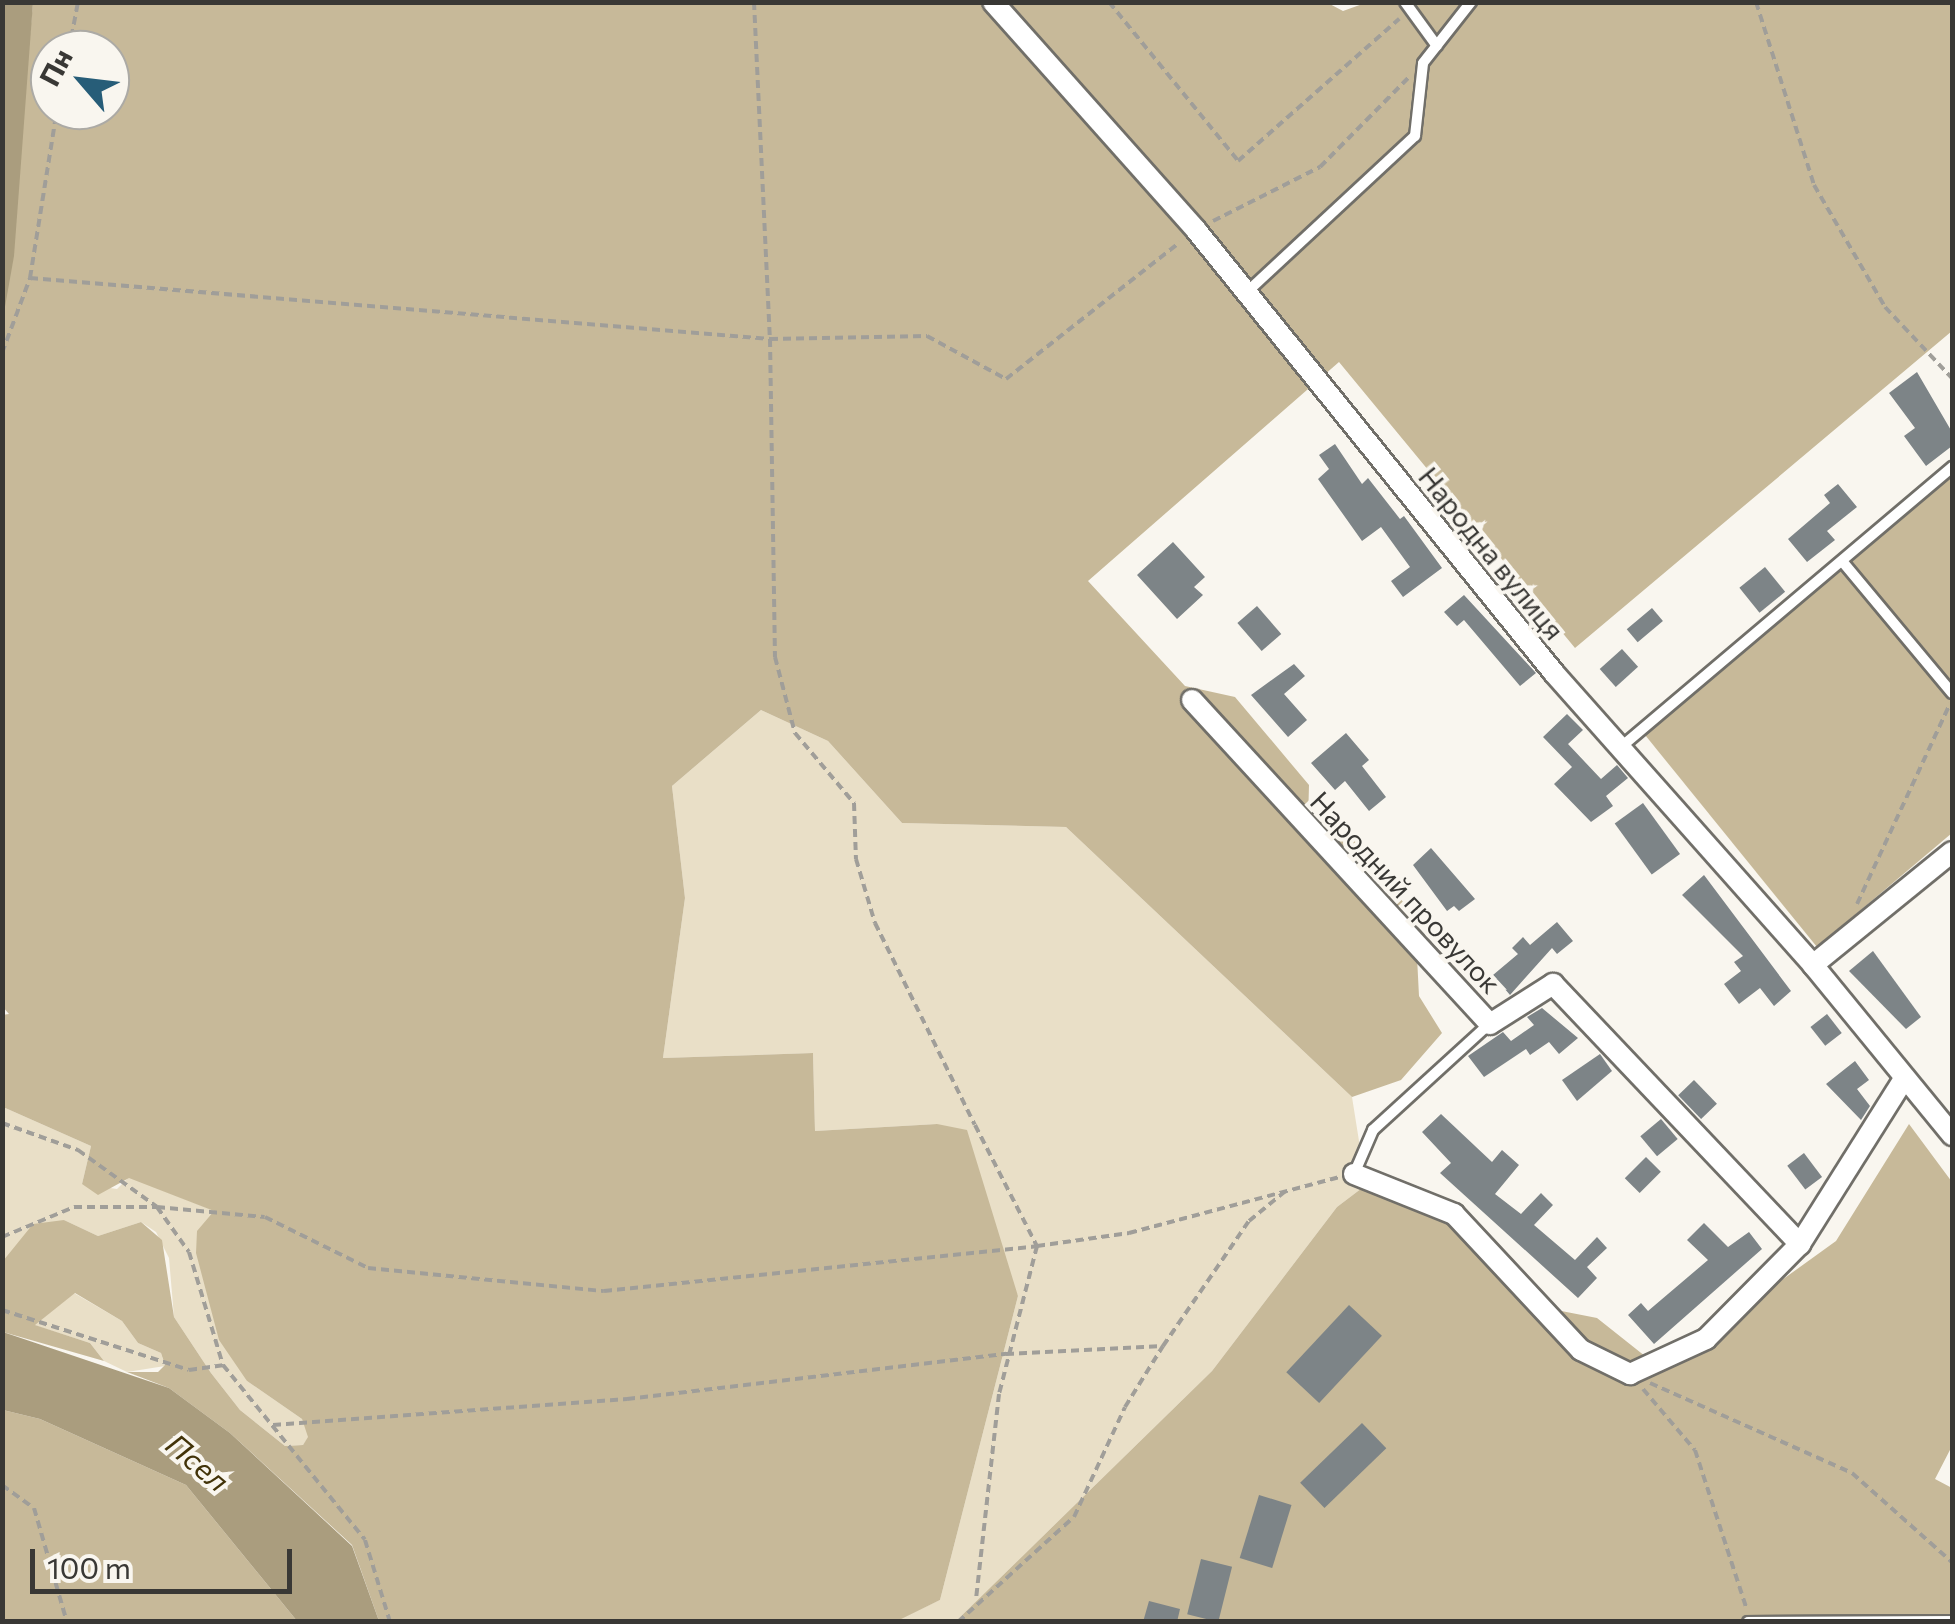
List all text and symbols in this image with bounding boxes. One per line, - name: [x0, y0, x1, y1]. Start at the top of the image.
- north arrow: [30, 30, 130, 130]
- text: Пн: [32, 42, 79, 91]
- street label: Народна вулиця: [1412, 460, 1572, 646]
- street label: Народний провулок: [1304, 784, 1508, 1000]
- water label: Псел: [159, 1426, 237, 1498]
- scale bar: [35, 1529, 298, 1591]
- text: 100 m: [47, 1548, 131, 1585]

